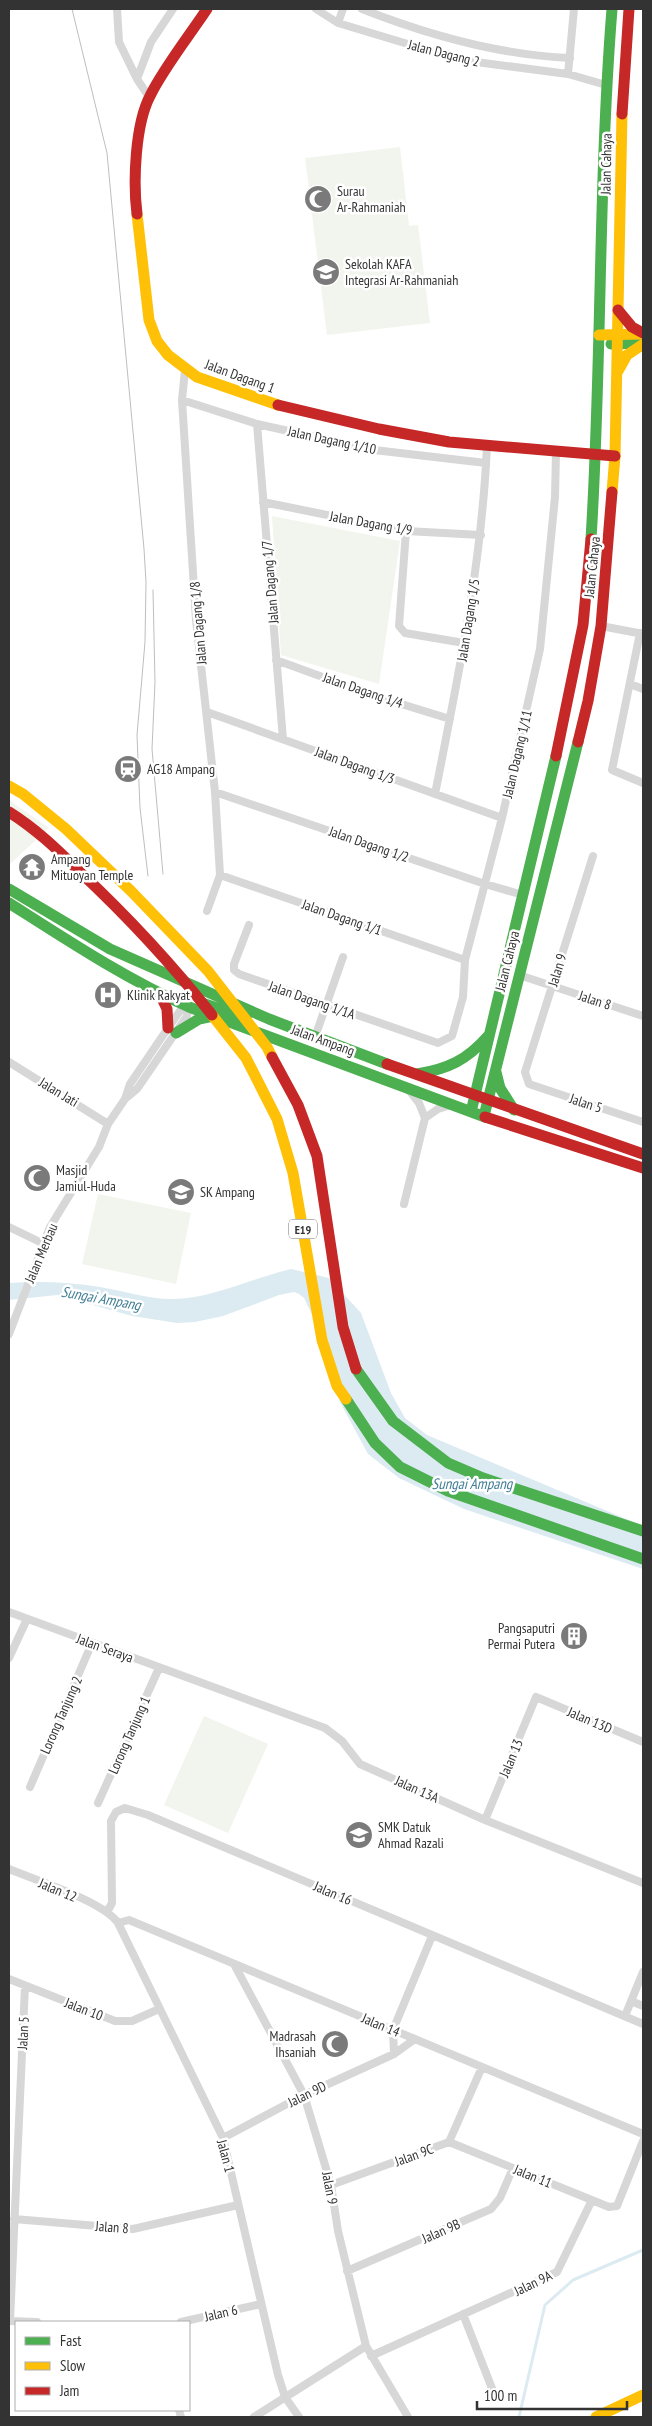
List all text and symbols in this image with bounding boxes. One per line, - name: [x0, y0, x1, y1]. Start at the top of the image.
- street label: Jalan Dagang 2: [405, 35, 482, 71]
- street label: Jalan Cahaya: [596, 133, 616, 196]
- place label: Surau Ar-Rahmaniah: [337, 182, 406, 216]
- mosque icon: Surau Ar-Rahmaniah: [303, 184, 333, 214]
- place label: Sekolah KAFA Integrasi Ar-Rahmaniah: [345, 255, 458, 289]
- school or university icon: Sekolah KAFA Integrasi Ar-Rahmaniah: [311, 257, 341, 287]
- street label: Jalan Dagang 1: [202, 355, 277, 397]
- street label: Jalan Dagang 1/10: [285, 422, 378, 458]
- street label: Jalan Dagang 1/9: [327, 507, 414, 539]
- street label: Jalan Cahaya: [580, 536, 604, 599]
- street label: Jalan Dagang 1/7: [257, 540, 283, 625]
- street label: Jalan Dagang 1/5: [452, 577, 483, 664]
- street label: Jalan Dagang 1/8: [185, 581, 211, 666]
- street label: Jalan Dagang 1/4: [320, 668, 406, 712]
- street label: Jalan Dagang 1/11: [498, 708, 536, 801]
- street label: Jalan Dagang 1/3: [312, 742, 397, 788]
- station icon: AG18 Ampang: [113, 754, 143, 784]
- place label: AG18 Ampang: [147, 760, 215, 778]
- street label: Jalan Dagang 1/2: [326, 822, 411, 866]
- place label: Ampang Mituoyan Temple: [51, 850, 133, 884]
- temple icon: Ampang Mituoyan Temple: [17, 852, 47, 882]
- street label: Jalan Dagang 1/1: [299, 895, 384, 939]
- street label: Jalan Cahaya: [491, 929, 523, 994]
- street label: Jalan 9: [543, 951, 570, 989]
- street label: Jalan Dagang 1/1A: [266, 977, 358, 1023]
- hospital icon: Klinik Rakyat: [93, 980, 123, 1010]
- place label: Klinik Rakyat: [127, 986, 190, 1004]
- street label: Jalan 8: [575, 986, 614, 1014]
- street label: Jalan Ampang: [288, 1020, 357, 1060]
- street label: Jalan Jati: [35, 1073, 82, 1111]
- street label: Jalan 5: [566, 1089, 605, 1117]
- place label: Masjid Jamiul-Huda: [55, 1161, 116, 1195]
- mosque icon: Masjid Jamiul-Huda: [22, 1163, 52, 1193]
- school or university icon: SK Ampang: [166, 1177, 196, 1207]
- place label: SK Ampang: [200, 1183, 255, 1201]
- street label: Jalan Merbau: [20, 1220, 62, 1287]
- road number: E19: [289, 1220, 317, 1238]
- water label: Sungai Ampang: [60, 1282, 144, 1315]
- water label: Sungai Ampang: [432, 1474, 514, 1493]
- place label: Pangsaputri Permai Putera: [488, 1619, 555, 1653]
- building icon: Pangsaputri Permai Putera: [559, 1621, 589, 1651]
- street label: Jalan Seraya: [73, 1629, 136, 1667]
- street label: Lorong Tanjung 2: [36, 1673, 86, 1757]
- street label: Lorong Tanjung 1: [104, 1693, 154, 1777]
- street label: Jalan 13D: [564, 1702, 615, 1737]
- street label: Jalan 13: [495, 1736, 527, 1781]
- street label: Jalan 13A: [391, 1771, 442, 1807]
- place label: SMK Datuk Ahmad Razali: [378, 1818, 444, 1852]
- school or university icon: SMK Datuk Ahmad Razali: [344, 1820, 374, 1850]
- street label: Jalan 12: [35, 1874, 80, 1906]
- street label: Jalan 16: [310, 1877, 355, 1909]
- street label: Jalan 10: [61, 1993, 106, 2024]
- street label: Jalan 14: [358, 2009, 403, 2041]
- street label: Jalan 5: [13, 2016, 33, 2051]
- place label: Madrasah Ihsaniah: [269, 2027, 316, 2061]
- mosque icon: Madrasah Ihsaniah: [320, 2029, 350, 2059]
- street label: Jalan 9D: [284, 2077, 329, 2111]
- street label: Jalan 1: [213, 2137, 239, 2174]
- street label: Jalan 9C: [391, 2140, 436, 2171]
- street label: Jalan 11: [510, 2160, 555, 2192]
- street label: Jalan 9: [318, 2169, 342, 2206]
- street label: Jalan 9B: [418, 2215, 463, 2248]
- street label: Jalan 8: [94, 2217, 129, 2237]
- street label: Jalan 9A: [510, 2266, 555, 2300]
- street label: Jalan 6: [202, 2300, 239, 2326]
- legend: [15, 2321, 190, 2411]
- text: Fast: [60, 2331, 81, 2350]
- text: Slow: [60, 2356, 85, 2375]
- scale bar: [477, 2378, 627, 2410]
- text: Jam: [59, 2381, 79, 2400]
- text: 100 m: [484, 2386, 517, 2405]

